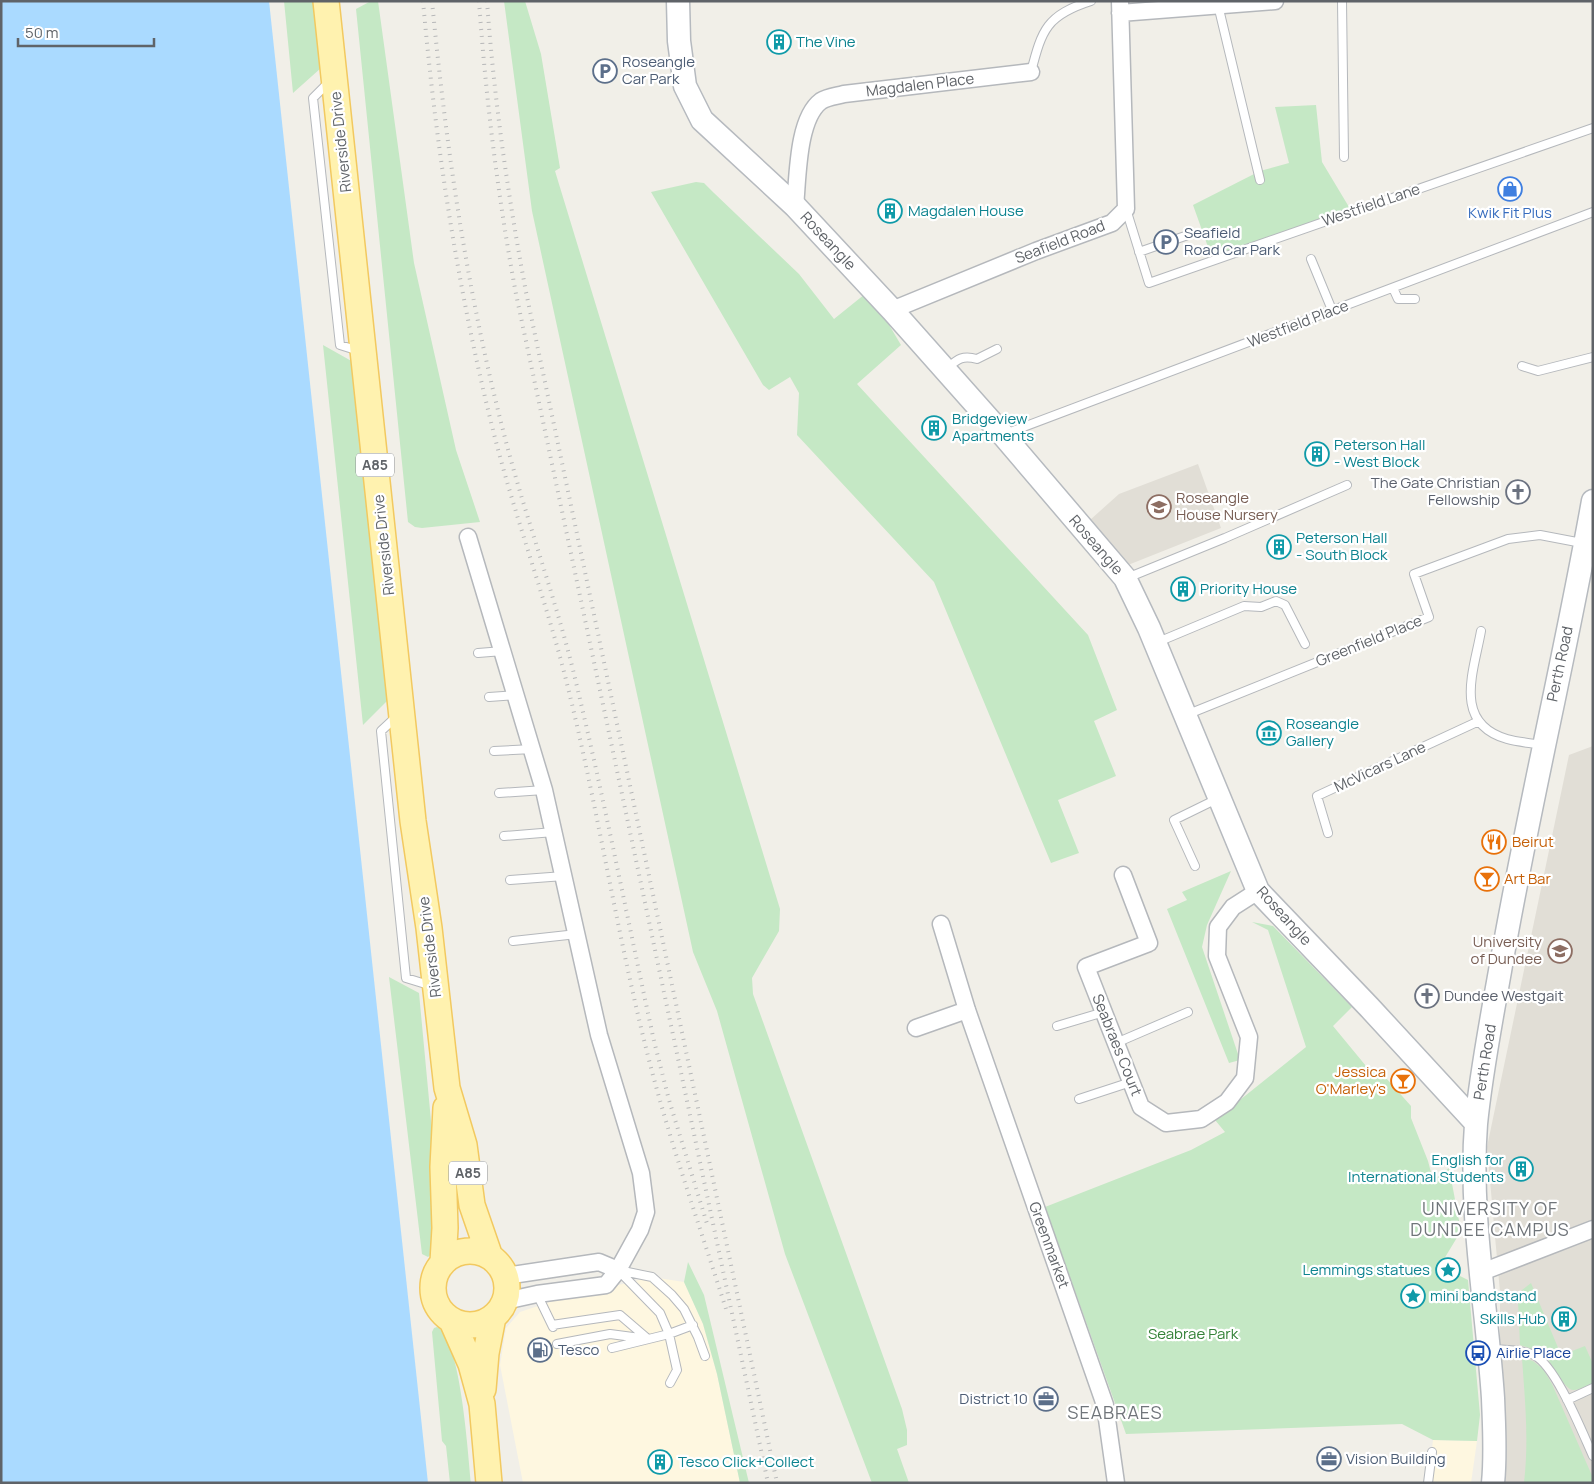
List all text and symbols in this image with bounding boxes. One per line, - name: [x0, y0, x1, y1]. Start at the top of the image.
- scale bar: [18, 15, 154, 47]
- text: 50 m: [25, 22, 59, 43]
- building icon: The Vine: [766, 29, 792, 55]
- place label: The Vine: [796, 31, 856, 52]
- place label: Roseangle Car Park: [622, 51, 695, 89]
- parking icon: Roseangle Car Park: [592, 58, 618, 84]
- street label: Magdalen Place: [865, 67, 975, 102]
- street label: Riverside Drive: [325, 90, 356, 194]
- shop icon: Kwik Fit Plus: [1497, 176, 1523, 202]
- street label: Westfield Lane: [1319, 178, 1423, 231]
- building icon: Magdalen House: [877, 198, 903, 224]
- place label: Magdalen House: [908, 200, 1024, 221]
- place label: Kwik Fit Plus: [1468, 202, 1552, 223]
- street label: Roseangle: [796, 207, 861, 275]
- street label: Seafield Road: [1012, 215, 1108, 268]
- place label: Seafield Road Car Park: [1184, 222, 1280, 260]
- parking icon: Seafield Road Car Park: [1153, 229, 1179, 255]
- street label: Westfield Place: [1244, 295, 1352, 352]
- place label: Bridgeview Apartments: [952, 408, 1034, 446]
- building icon: Bridgeview Apartments: [921, 415, 947, 441]
- place label: Peterson Hall - West Block: [1334, 434, 1426, 472]
- building icon: Peterson Hall - West Block: [1304, 441, 1330, 467]
- road number: A85: [356, 454, 394, 476]
- place label: The Gate Christian Fellowship: [1371, 472, 1500, 510]
- church icon: The Gate Christian Fellowship: [1505, 479, 1531, 505]
- place label: Roseangle House Nursery: [1176, 487, 1278, 525]
- street label: Riverside Drive: [368, 493, 399, 597]
- school or university icon: Roseangle House Nursery: [1146, 494, 1172, 520]
- street label: Roseangle: [1064, 510, 1128, 579]
- place label: Peterson Hall - South Block: [1296, 527, 1388, 565]
- building icon: Peterson Hall - South Block: [1266, 534, 1292, 560]
- building icon: Priority House: [1170, 576, 1196, 602]
- place label: Priority House: [1200, 578, 1297, 599]
- street label: Greenfield Place: [1312, 610, 1425, 671]
- street label: Perth Road: [1541, 624, 1578, 704]
- place label: Roseangle Gallery: [1286, 713, 1359, 751]
- museum icon: Roseangle Gallery: [1256, 720, 1282, 746]
- street label: McVicars Lane: [1331, 736, 1429, 797]
- restaurant icon: Beirut: [1481, 829, 1507, 855]
- place label: Beirut: [1512, 831, 1554, 852]
- bar icon: Art Bar: [1474, 866, 1500, 892]
- place label: Art Bar: [1504, 868, 1551, 889]
- street label: Roseangle: [1252, 881, 1317, 950]
- street label: Riverside Drive: [413, 895, 446, 999]
- place label: University of Dundee: [1471, 931, 1542, 969]
- school or university icon: University of Dundee: [1547, 938, 1573, 964]
- church icon: Dundee Westgait: [1414, 983, 1440, 1009]
- place label: Dundee Westgait: [1444, 985, 1564, 1006]
- street label: Seabraes Court: [1087, 991, 1147, 1099]
- street label: Perth Road: [1468, 1022, 1501, 1101]
- place label: Jessica O'Marley's: [1316, 1061, 1386, 1099]
- bar icon: Jessica O'Marley's: [1390, 1068, 1416, 1094]
- place label: English for International Students: [1348, 1149, 1505, 1187]
- building icon: English for International Students: [1508, 1156, 1534, 1182]
- road number: A85: [449, 1162, 487, 1184]
- district label: UNIVERSITY OF DUNDEE CAMPUS: [1410, 1196, 1570, 1241]
- street label: Greenmarket: [1024, 1199, 1075, 1291]
- place icon: Lemmings statues: [1435, 1257, 1461, 1283]
- place label: Lemmings statues: [1302, 1259, 1430, 1280]
- place icon: mini bandstand: [1400, 1283, 1426, 1309]
- place label: mini bandstand: [1430, 1285, 1537, 1306]
- building icon: Skills Hub: [1551, 1306, 1577, 1332]
- place label: Skills Hub: [1480, 1308, 1546, 1329]
- park label: Seabrae Park: [1148, 1323, 1239, 1344]
- fuel station icon: Tesco: [527, 1337, 553, 1363]
- place label: Tesco: [558, 1339, 599, 1360]
- bus stop icon: Airlie Place: [1465, 1340, 1491, 1366]
- place label: Airlie Place: [1496, 1342, 1571, 1363]
- office icon: District 10: [1033, 1386, 1059, 1412]
- place label: District 10: [959, 1388, 1028, 1409]
- district label: SEABRAES: [1067, 1400, 1163, 1424]
- office icon: Vision Building: [1316, 1446, 1342, 1472]
- place label: Vision Building: [1346, 1448, 1446, 1469]
- building icon: Tesco Click+Collect: [647, 1449, 673, 1475]
- place label: Tesco Click+Collect: [678, 1451, 814, 1472]

